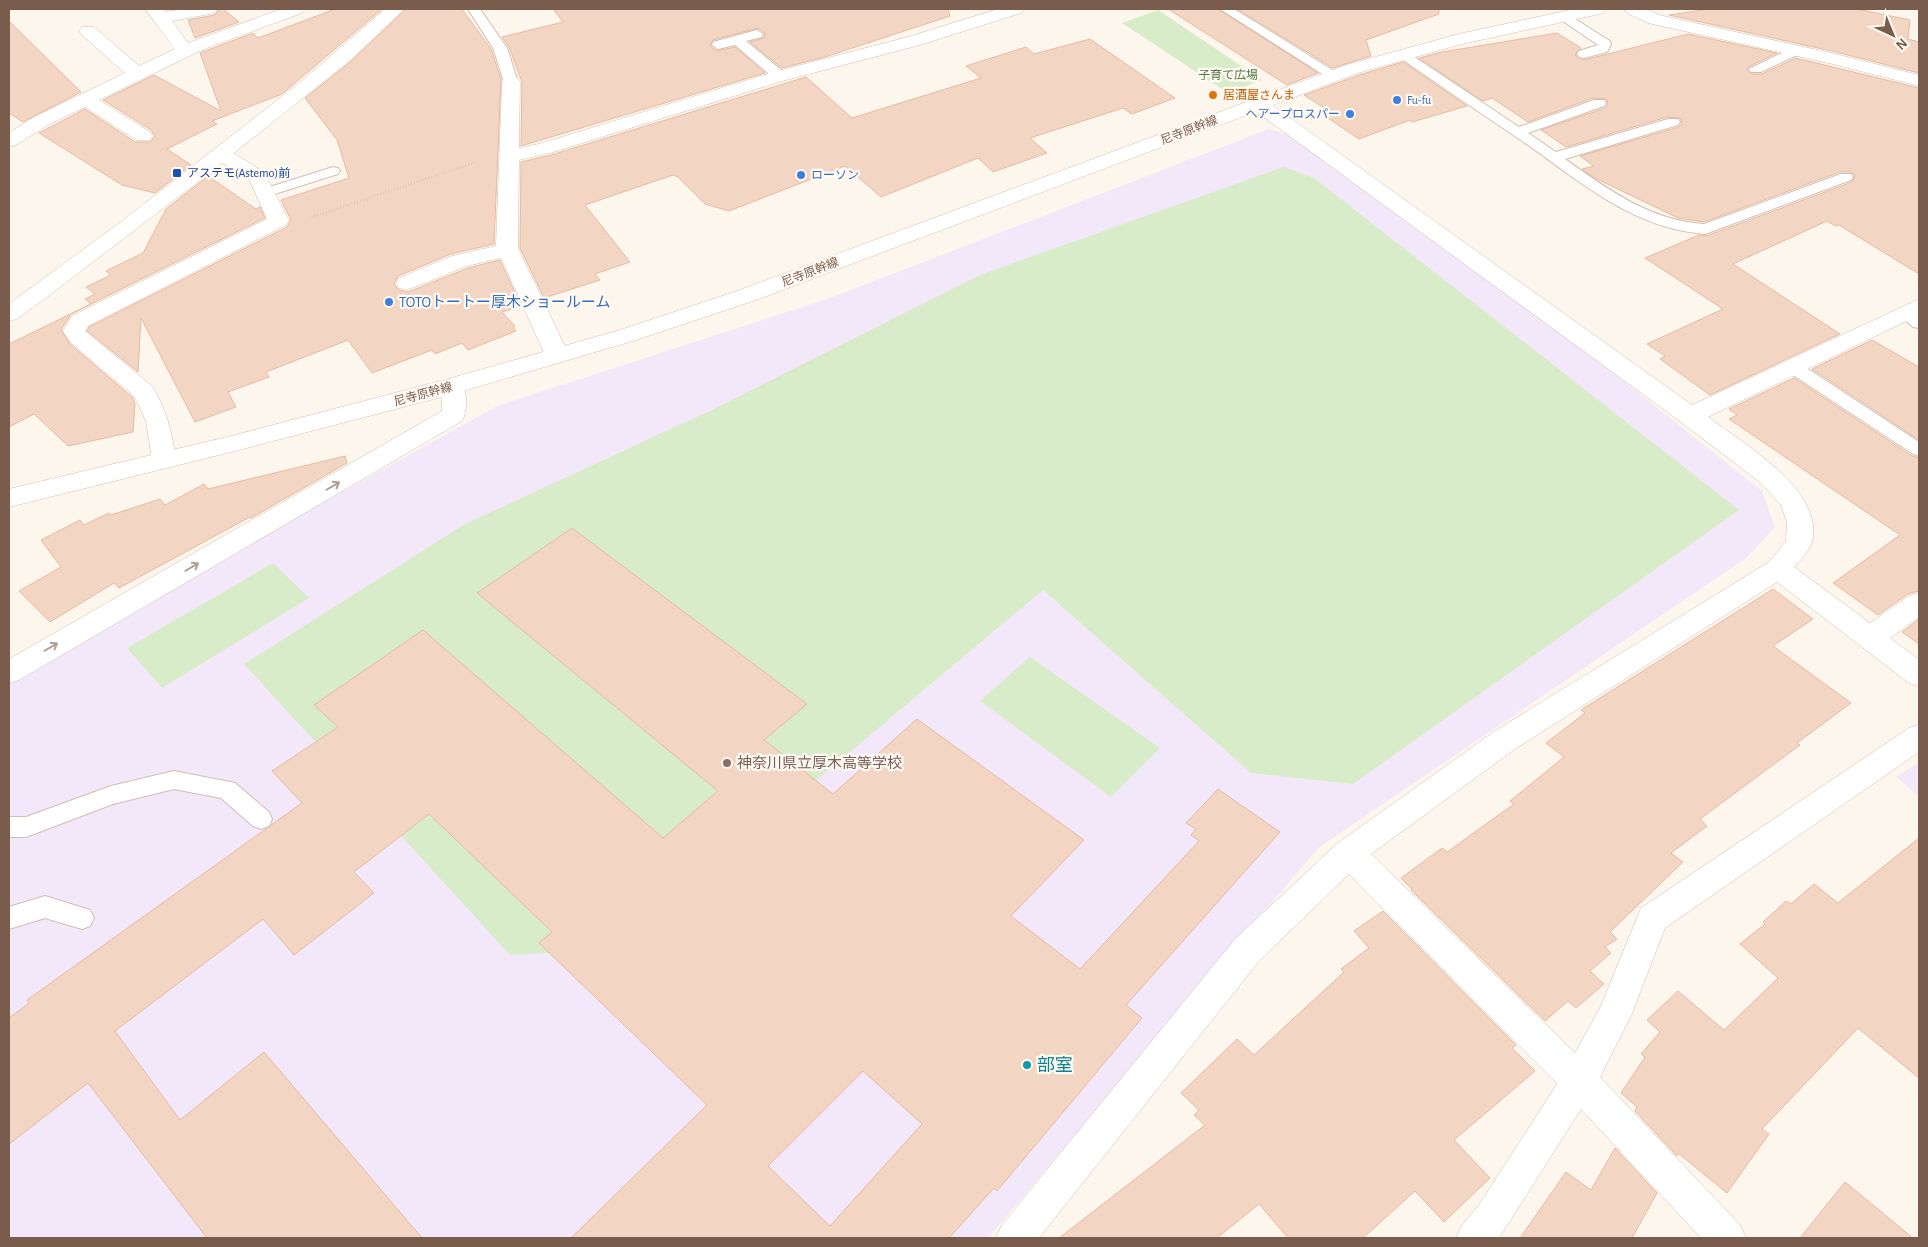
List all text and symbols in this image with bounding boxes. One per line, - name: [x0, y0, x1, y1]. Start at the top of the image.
- north arrow: [1868, 10, 1918, 60]
- text: N: [1893, 35, 1910, 52]
- park label: 子育て広場: [1198, 69, 1258, 81]
- place label: 居酒屋さんま: [1223, 88, 1295, 101]
- marker: 居酒屋さんま: [1207, 89, 1219, 101]
- marker: Fu-fu: [1391, 94, 1403, 106]
- place label: Fu-fu: [1407, 94, 1431, 106]
- place label: ヘアープロスパー: [1245, 108, 1340, 120]
- marker: ヘアープロスパー: [1344, 108, 1356, 120]
- street label: 尼寺原幹線: [1158, 113, 1219, 146]
- marker: アステモ(Astemo)前: [171, 167, 183, 179]
- place label: アステモ(Astemo)前: [187, 167, 290, 179]
- marker: ローソン: [795, 169, 807, 181]
- place label: ローソン: [811, 169, 859, 181]
- street label: 尼寺原幹線: [779, 255, 840, 288]
- place label: TOTOトートー厚木ショールーム: [399, 294, 611, 310]
- marker: TOTOトートー厚木ショールーム: [383, 296, 395, 308]
- street label: 尼寺原幹線: [392, 379, 454, 408]
- one-way arrow: [326, 480, 340, 490]
- one-way arrow: [184, 561, 199, 571]
- one-way arrow: [43, 642, 58, 652]
- place label: 神奈川県立厚木高等学校: [737, 755, 902, 771]
- marker: 神奈川県立厚木高等学校: [721, 757, 733, 769]
- place label: 部室: [1037, 1056, 1073, 1075]
- marker: 部室: [1021, 1059, 1033, 1071]

